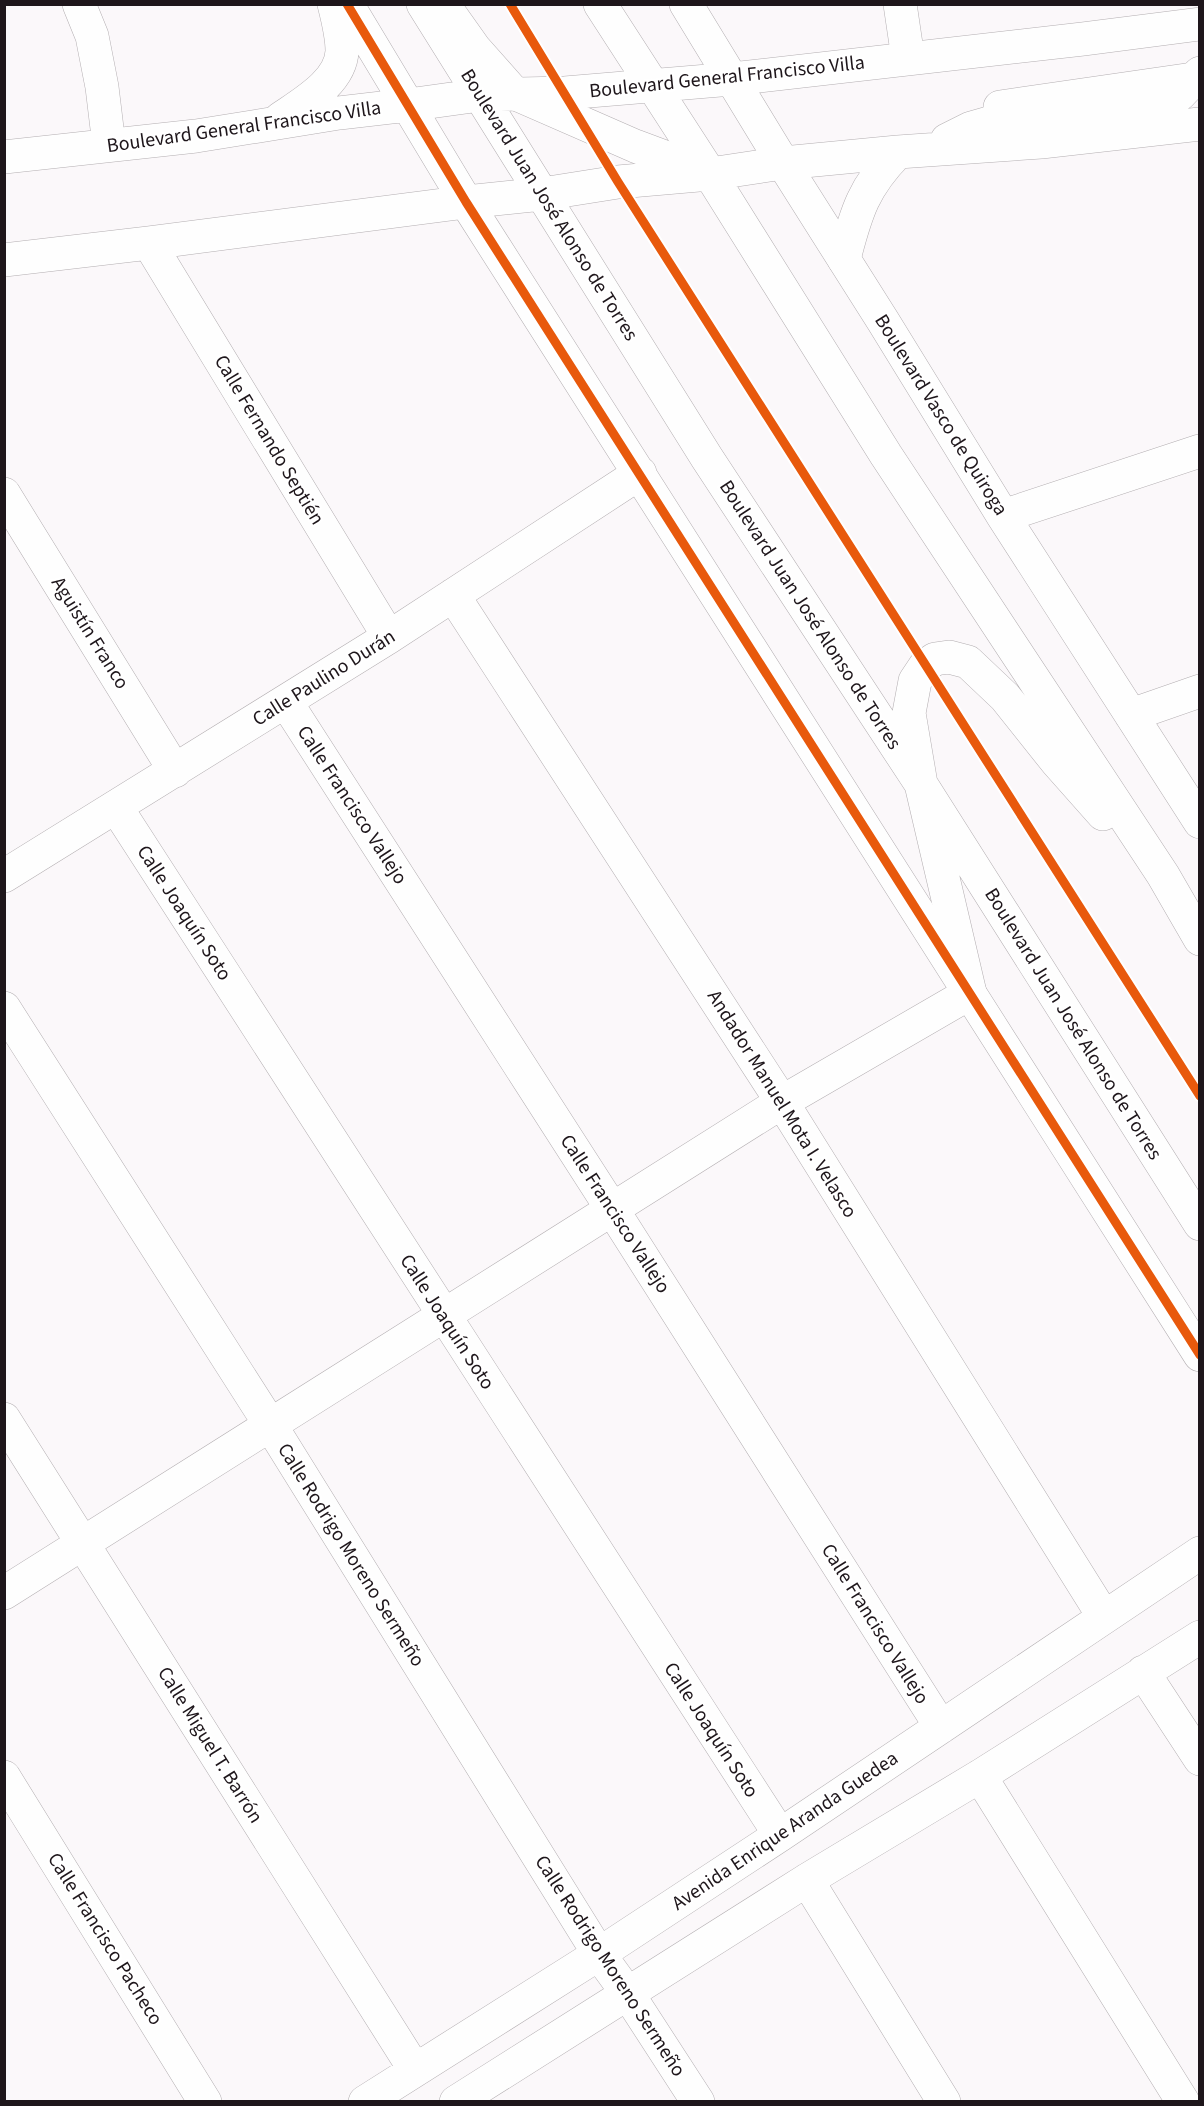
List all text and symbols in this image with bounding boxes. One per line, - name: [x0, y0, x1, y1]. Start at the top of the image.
- street label: Boulevard General Francisco Villa: [588, 49, 866, 105]
- street label: Boulevard Juan José Alonso de Torres: [453, 64, 645, 346]
- street label: Boulevard General Francisco Villa: [105, 94, 383, 160]
- street label: Boulevard Vasco de Quiroga: [867, 309, 1015, 521]
- street label: Calle Fernando Septién: [207, 350, 331, 530]
- street label: Boulevard Juan José Alonso de Torres: [712, 475, 908, 755]
- street label: Aguistín Franco: [44, 571, 136, 695]
- street label: Calle Paulino Durán: [247, 623, 401, 733]
- street label: Calle Francisco Vallejo: [290, 720, 414, 890]
- street label: Calle Joaquín Soto: [130, 840, 238, 986]
- street label: Boulevard Juan José Alonso de Torres: [977, 883, 1169, 1165]
- street label: Andador Manuel Mota I. Velasco: [700, 985, 864, 1223]
- street label: Calle Francisco Vallejo: [553, 1129, 677, 1299]
- street label: Calle Joaquín Soto: [393, 1249, 501, 1395]
- street label: Calle Rodrigo Moreno Sermeño: [271, 1438, 431, 1672]
- street label: Calle Francisco Vallejo: [814, 1538, 936, 1710]
- street label: Calle Joaquín Soto: [657, 1657, 765, 1803]
- street label: Calle Miguel T. Barrón: [150, 1661, 270, 1829]
- street label: Avenida Enrique Aranda Guedea: [666, 1745, 904, 1917]
- street label: Calle Francisco Pacheco: [41, 1847, 169, 2031]
- street label: Calle Rodrigo Moreno Sermeño: [528, 1850, 692, 2082]

